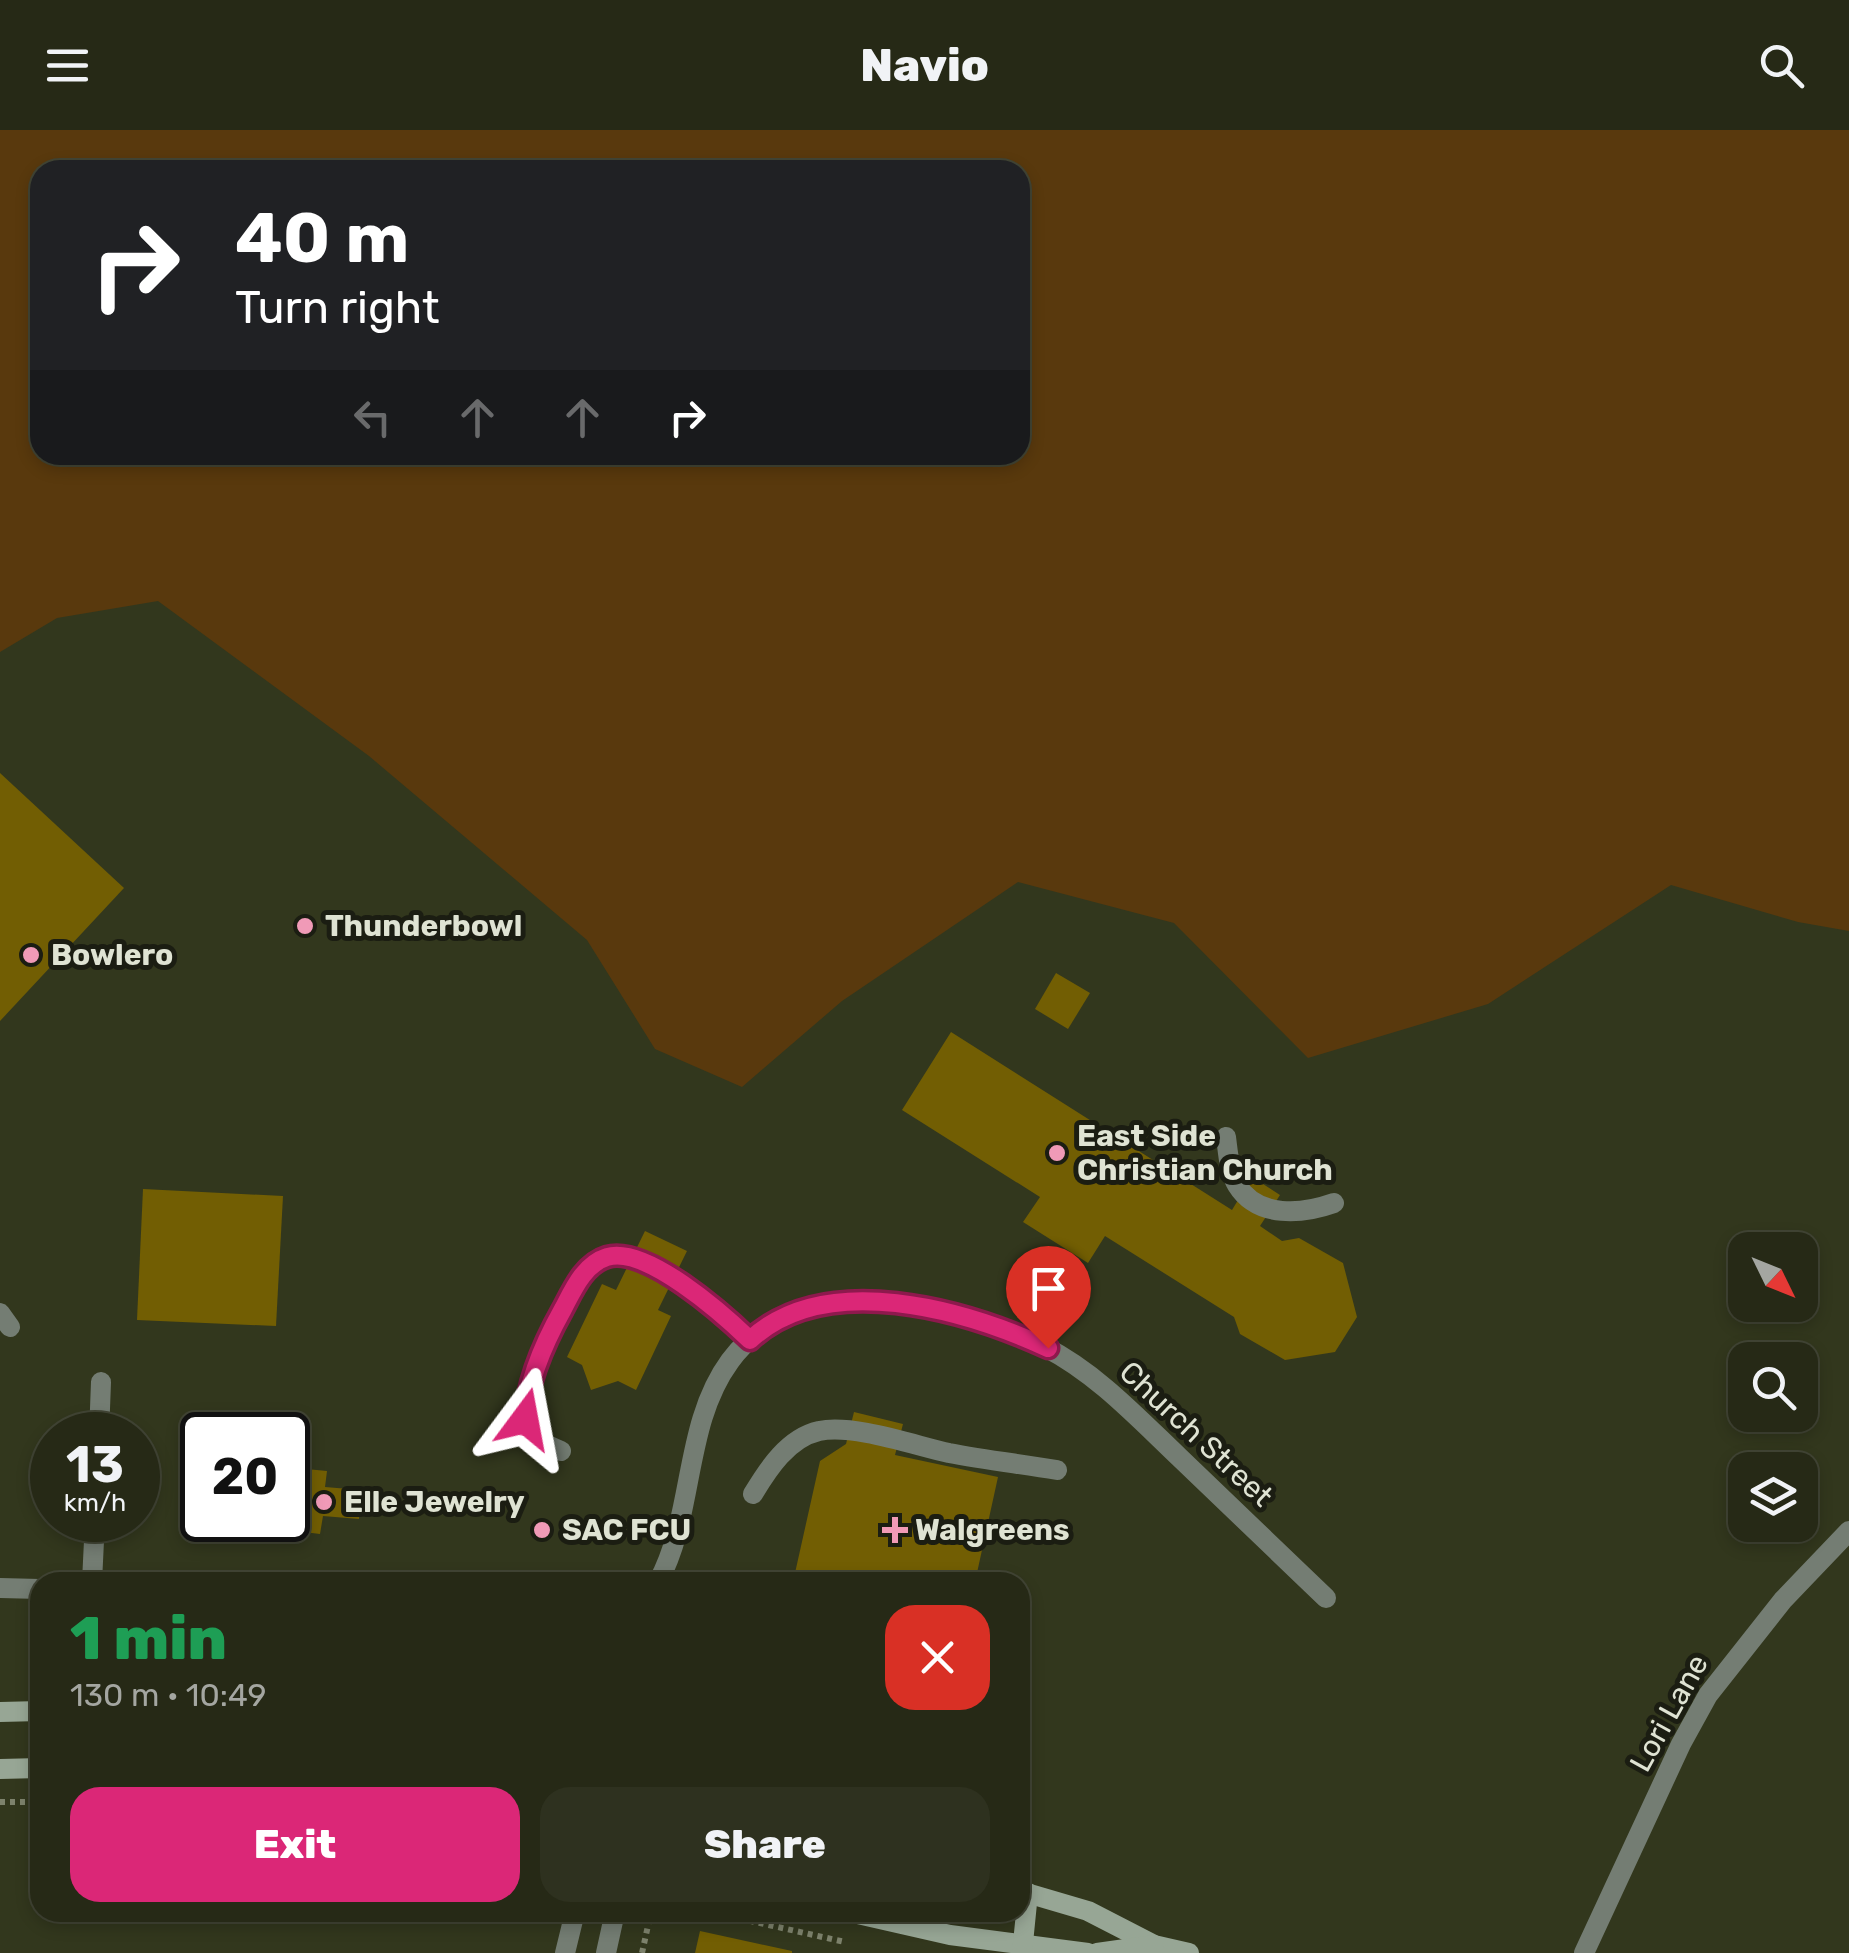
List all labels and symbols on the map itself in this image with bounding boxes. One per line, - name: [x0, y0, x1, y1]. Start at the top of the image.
- place label: Thunderbowl: [325, 908, 522, 944]
- marker: Thunderbowl: [294, 915, 316, 937]
- place label: Bowlero: [51, 937, 173, 973]
- marker: Bowlero: [20, 944, 42, 966]
- place label: East Side Christian Church: [1077, 1118, 1333, 1188]
- marker: East Side Christian Church: [1046, 1142, 1068, 1164]
- north arrow: [1728, 1232, 1818, 1322]
- pin: [1006, 1246, 1091, 1349]
- street label: Church Street: [1112, 1354, 1280, 1514]
- position arrow: [473, 1367, 577, 1471]
- speed limit sign: 20: [180, 1412, 310, 1542]
- place label: Elle Jewelry: [344, 1484, 525, 1520]
- marker: Elle Jewelry: [313, 1491, 335, 1513]
- place label: SAC FCU: [562, 1512, 691, 1548]
- place label: Walgreens: [915, 1512, 1070, 1548]
- marker: SAC FCU: [531, 1519, 553, 1541]
- marker: Walgreens: [884, 1519, 906, 1541]
- street label: Lori Lane: [1622, 1648, 1716, 1778]

